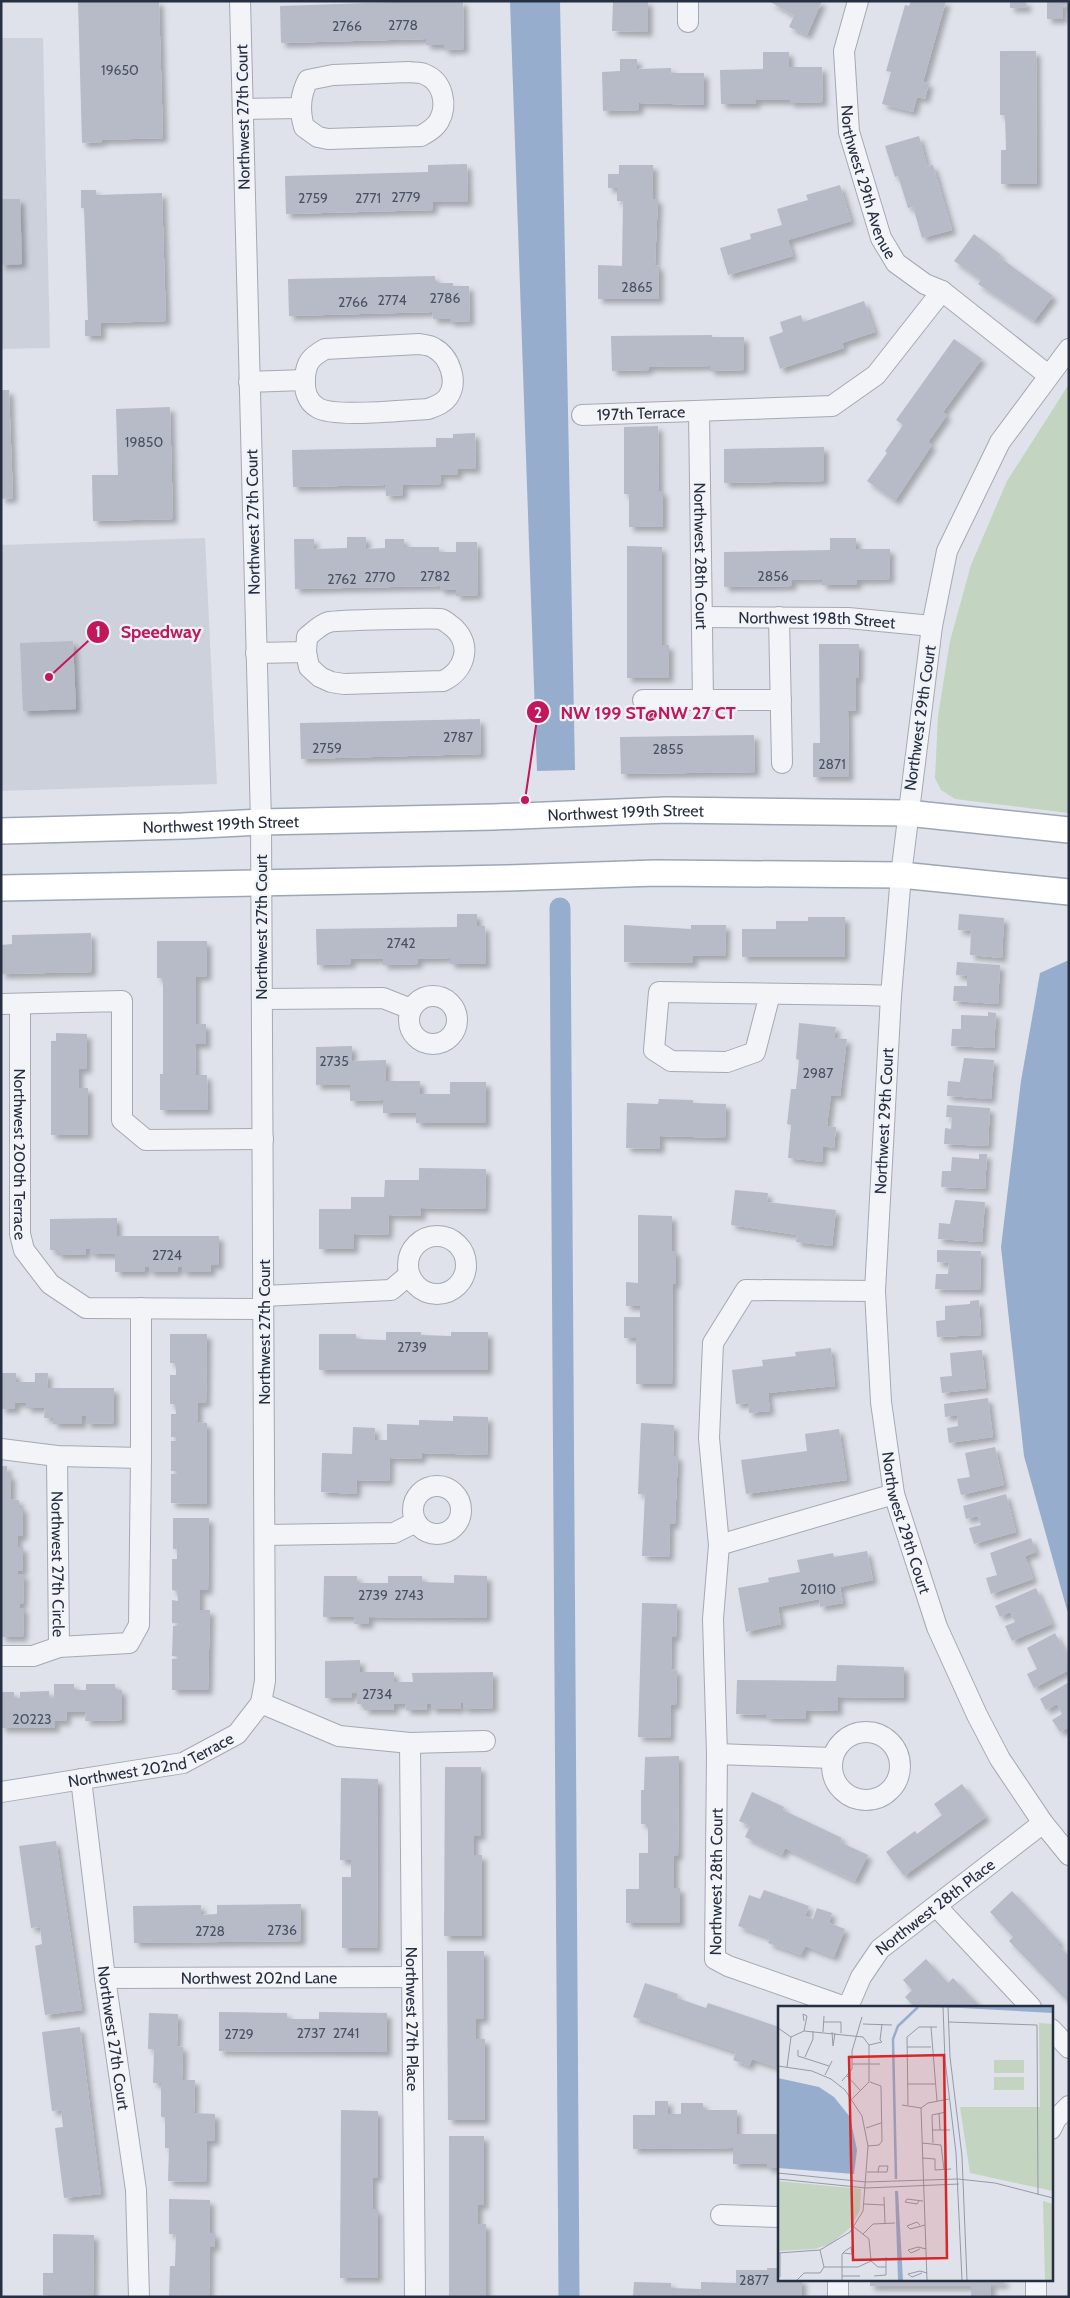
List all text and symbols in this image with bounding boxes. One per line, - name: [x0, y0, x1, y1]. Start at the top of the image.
- house number: 2778: [388, 16, 418, 34]
- house number: 2766: [332, 17, 362, 35]
- street label: Northwest 27th Court: [232, 43, 254, 190]
- house number: 19650: [101, 61, 139, 79]
- street label: Northwest 29th Avenue: [838, 104, 901, 262]
- house number: 2779: [391, 188, 421, 206]
- house number: 2759: [298, 189, 328, 207]
- house number: 2771: [355, 189, 381, 207]
- house number: 2865: [621, 278, 653, 296]
- house number: 2786: [430, 289, 460, 307]
- house number: 2774: [377, 291, 407, 309]
- house number: 2766: [338, 293, 368, 311]
- street label: 197th Terrace: [596, 402, 686, 424]
- house number: 19850: [125, 433, 163, 451]
- street label: Northwest 27th Court: [242, 448, 264, 595]
- street label: Northwest 28th Court: [690, 482, 712, 630]
- house number: 2782: [420, 567, 450, 585]
- house number: 2856: [757, 567, 789, 585]
- house number: 2770: [364, 568, 396, 586]
- house number: 2762: [327, 570, 357, 588]
- street label: Northwest 198th Street: [738, 608, 897, 632]
- callout: Speedway: [85, 615, 211, 648]
- text: Speedway: [121, 621, 202, 643]
- text: 1: [95, 623, 101, 641]
- street label: Northwest 29th Court: [900, 644, 940, 792]
- callout: NW 199 ST@NW 27 CT: [526, 696, 746, 729]
- text: NW 199 ST@NW 27 CT: [560, 702, 736, 724]
- text: 2: [534, 704, 542, 722]
- house number: 2787: [443, 728, 473, 746]
- house number: 2759: [312, 739, 342, 757]
- house number: 2855: [653, 740, 683, 758]
- house number: 2871: [818, 755, 846, 773]
- street label: Northwest 199th Street: [547, 800, 705, 824]
- street label: Northwest 199th Street: [142, 812, 300, 837]
- street label: Northwest 27th Court: [252, 854, 271, 1000]
- house number: 2742: [386, 934, 416, 952]
- street label: Northwest 29th Court: [871, 1047, 897, 1195]
- house number: 2735: [319, 1052, 349, 1070]
- house number: 2987: [803, 1064, 833, 1082]
- street label: Northwest 200th Terrace: [10, 1068, 31, 1242]
- house number: 2724: [152, 1246, 182, 1264]
- street label: Northwest 27th Court: [255, 1259, 274, 1405]
- house number: 2739: [397, 1338, 427, 1356]
- street label: Northwest 29th Court: [879, 1450, 935, 1596]
- street label: Northwest 27th Circle: [48, 1491, 68, 1637]
- house number: 20110: [800, 1580, 836, 1598]
- house number: 2739: [358, 1586, 388, 1604]
- house number: 2743: [394, 1586, 424, 1604]
- house number: 2734: [362, 1685, 392, 1703]
- house number: 20223: [12, 1710, 52, 1728]
- street label: Northwest 202nd Terrace: [67, 1728, 237, 1791]
- street label: Northwest 28th Court: [706, 1807, 726, 1956]
- street label: Northwest 28th Place: [871, 1854, 999, 1959]
- house number: 2736: [267, 1921, 297, 1939]
- house number: 2728: [195, 1922, 225, 1940]
- street label: Northwest 27th Place: [402, 1947, 423, 2091]
- street label: Northwest 27th Court: [94, 1965, 134, 2112]
- street label: Northwest 202nd Lane: [181, 1968, 337, 1987]
- inset map: [778, 2006, 1052, 2280]
- house number: 2737: [297, 2024, 326, 2042]
- house number: 2741: [333, 2024, 359, 2042]
- house number: 2729: [224, 2025, 254, 2043]
- house number: 2877: [739, 2271, 769, 2289]

